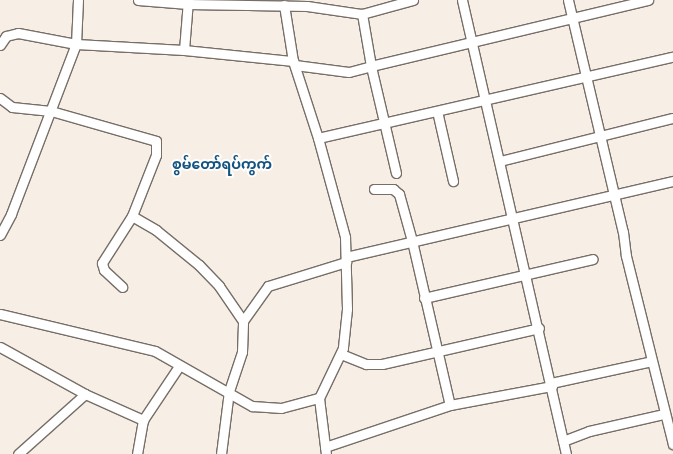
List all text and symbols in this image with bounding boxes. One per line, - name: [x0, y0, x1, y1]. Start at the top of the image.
- district label: စွမ်တော်ရပ်ကွက်: [172, 156, 272, 172]

